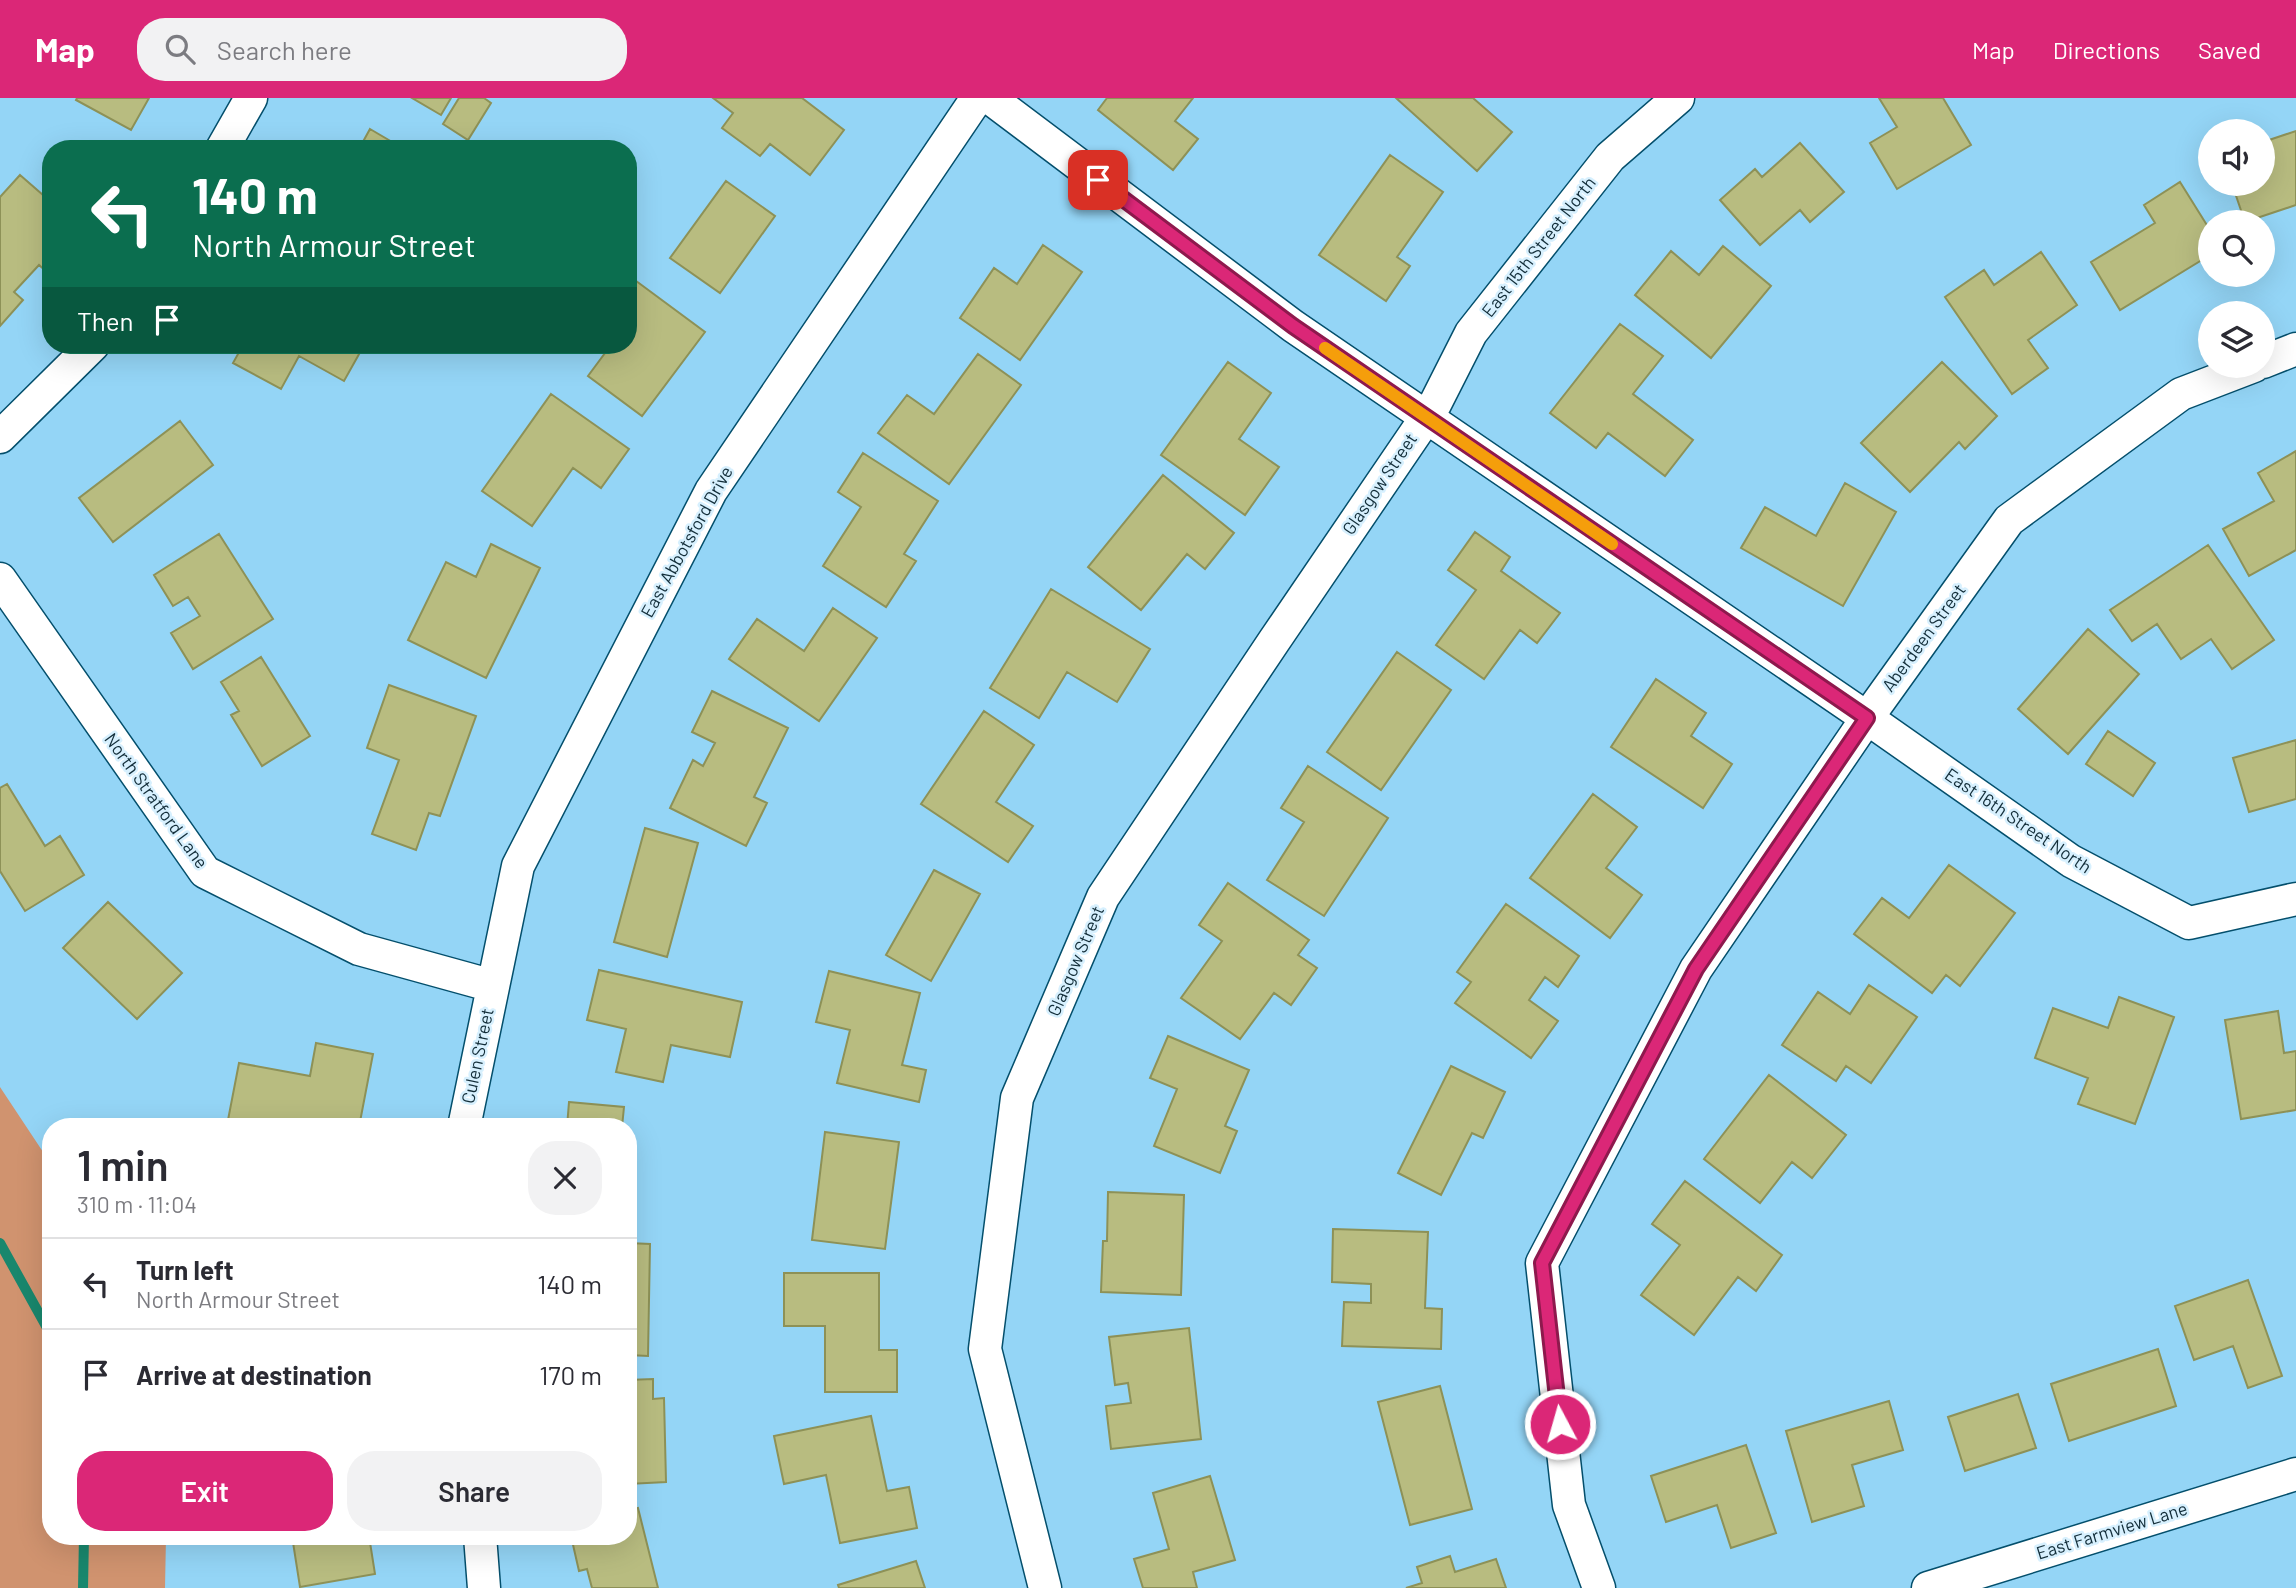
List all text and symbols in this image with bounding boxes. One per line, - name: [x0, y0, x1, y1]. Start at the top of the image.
- search box: [137, 18, 627, 81]
- text: Map: [35, 29, 95, 69]
- icon: search: [161, 30, 199, 68]
- text: Search here: [217, 34, 352, 65]
- text: Map: [1972, 35, 2015, 64]
- text: Directions: [2053, 35, 2160, 64]
- text: Saved: [2198, 35, 2261, 64]
- map controls: [2198, 119, 2275, 378]
- button: sound: [2198, 119, 2275, 196]
- pin: [1068, 150, 1128, 210]
- icon: arrive: [1079, 161, 1117, 199]
- text: 140 m: [192, 165, 318, 224]
- icon: left: [77, 168, 168, 259]
- street label: East 15th Street North: [1477, 172, 1600, 321]
- button: search: [2198, 210, 2275, 287]
- text: North Armour Street: [192, 225, 476, 263]
- icon: arrive: [148, 301, 186, 339]
- button: layers: [2198, 301, 2275, 378]
- text: Then: [77, 305, 134, 336]
- street label: Glasgow Street: [1337, 428, 1421, 538]
- street label: East Abbotsford Drive: [635, 462, 737, 621]
- street label: Aberdeen Street: [1877, 579, 1970, 696]
- street label: North Stratford Lane: [100, 729, 213, 872]
- street label: East 16th Street North: [1941, 763, 2096, 877]
- street label: Glasgow Street: [1042, 902, 1108, 1019]
- street label: Culen Street: [456, 1006, 498, 1105]
- text: 1 min: [77, 1139, 169, 1189]
- button: close: [528, 1141, 602, 1215]
- text: 310 m · 11:04: [77, 1190, 197, 1218]
- text: Turn left: [136, 1254, 234, 1285]
- icon: left: [77, 1265, 115, 1303]
- text: 140 m: [537, 1268, 602, 1299]
- text: North Armour Street: [136, 1285, 340, 1313]
- icon: arrive: [77, 1356, 115, 1394]
- text: Arrive at destination: [136, 1359, 372, 1390]
- text: 170 m: [539, 1359, 602, 1390]
- position arrow: [1523, 1387, 1597, 1461]
- button: Exit: [77, 1451, 333, 1531]
- button: Share: [347, 1451, 602, 1531]
- street label: East Farmview Lane: [2034, 1497, 2190, 1563]

